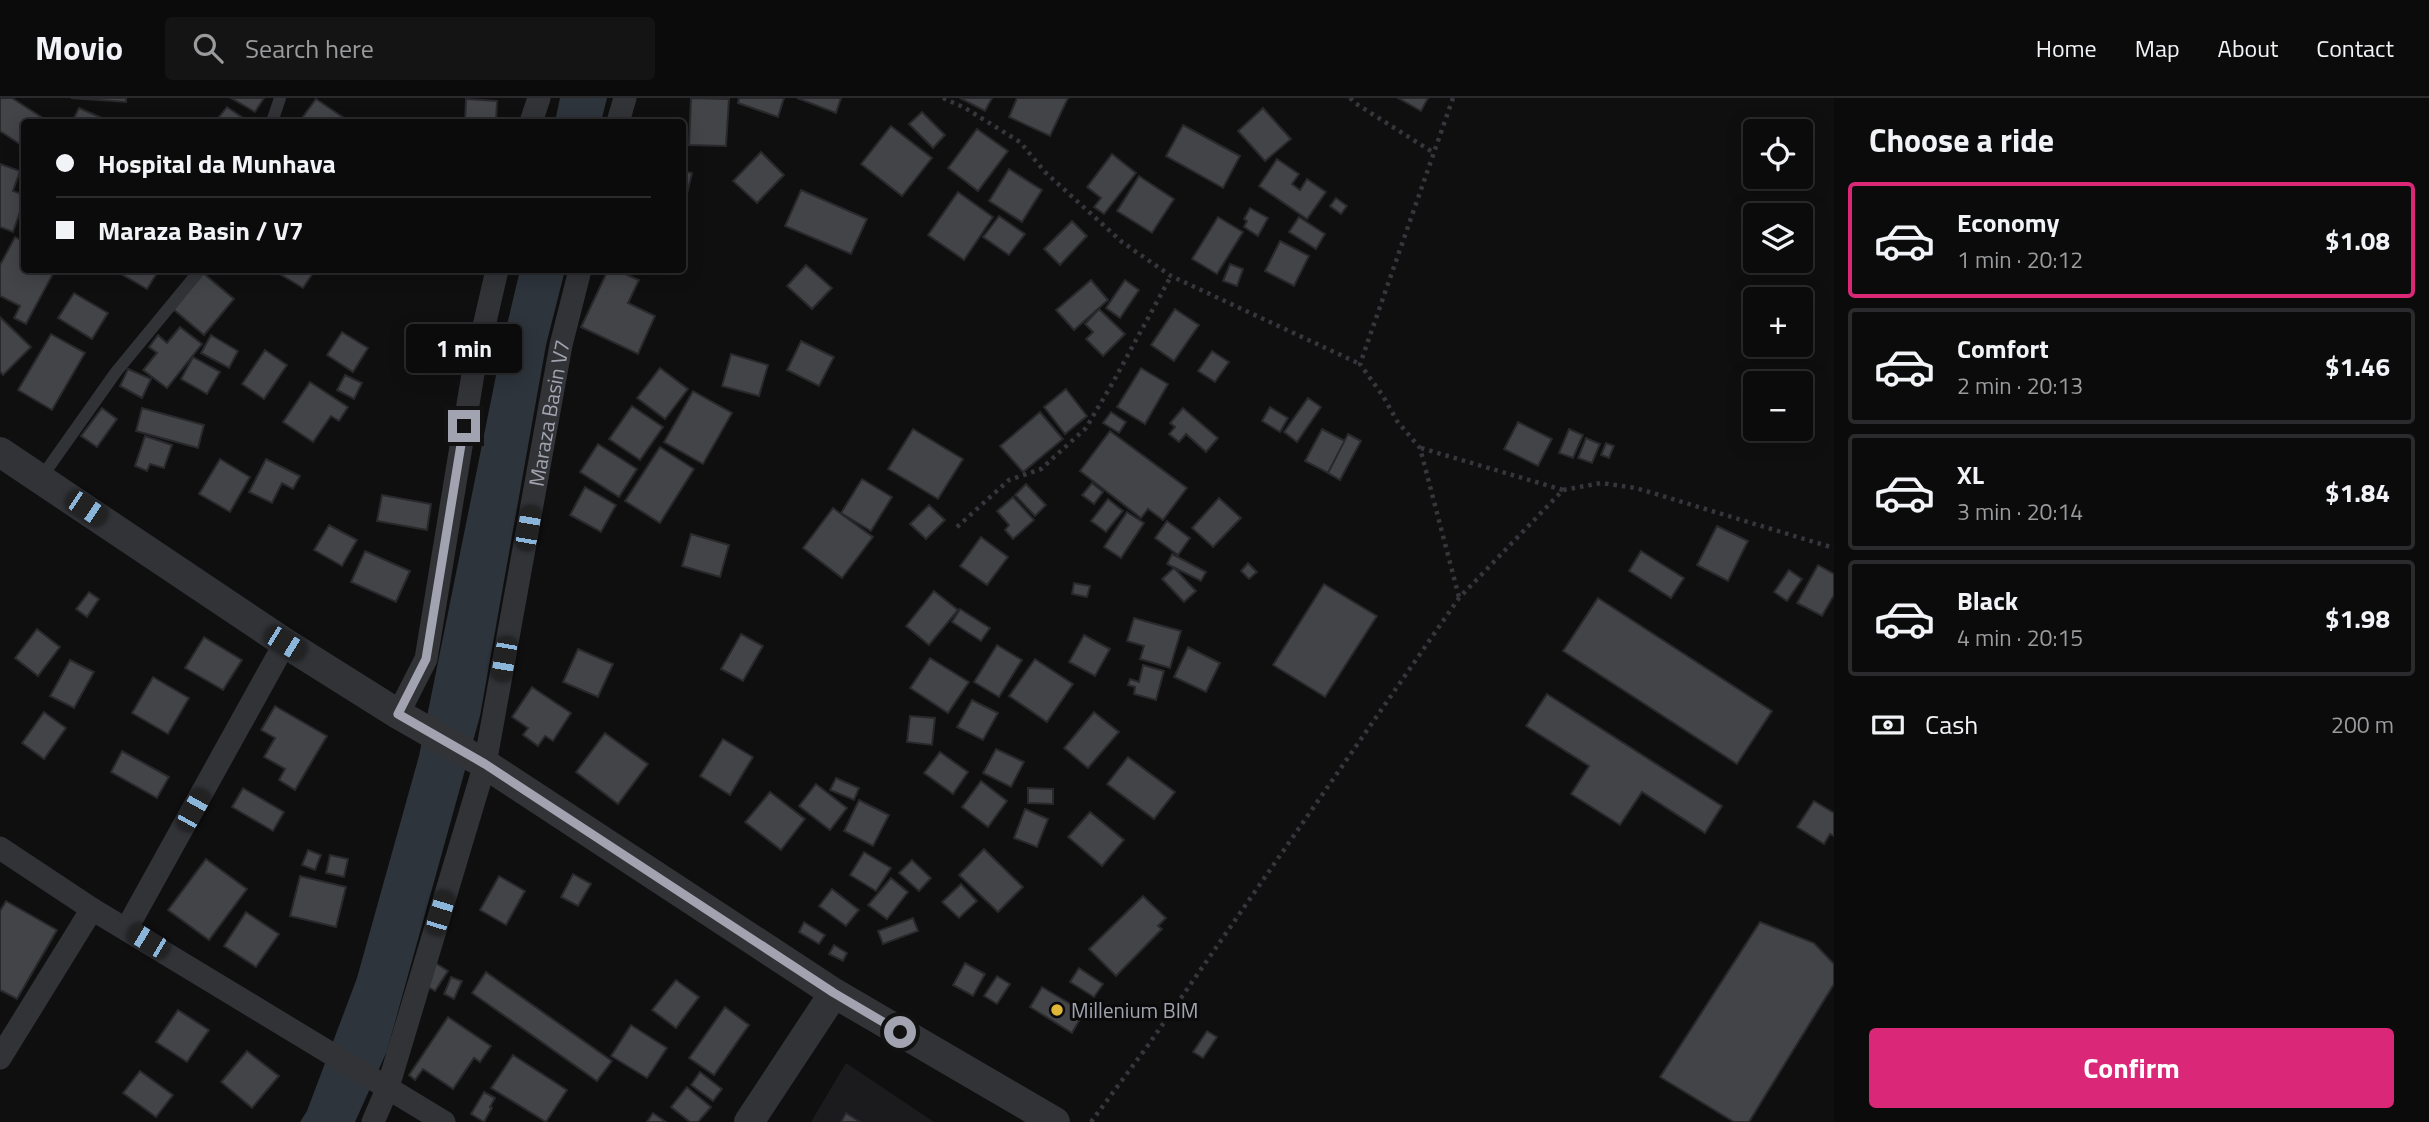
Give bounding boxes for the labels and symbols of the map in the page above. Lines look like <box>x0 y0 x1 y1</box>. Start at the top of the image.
callout: 1 min <box>406 324 522 374</box>
street label: Maraza Basin V7 <box>520 337 578 489</box>
route end <box>448 410 480 442</box>
car <box>63 488 110 528</box>
car <box>515 505 542 551</box>
car <box>262 623 309 663</box>
car <box>491 636 518 682</box>
car <box>174 787 213 833</box>
car <box>424 890 457 936</box>
car <box>125 921 172 961</box>
place label: Millenium BIM <box>1071 994 1199 1026</box>
marker: Millenium BIM <box>1049 1002 1065 1018</box>
route start <box>884 1016 916 1048</box>

